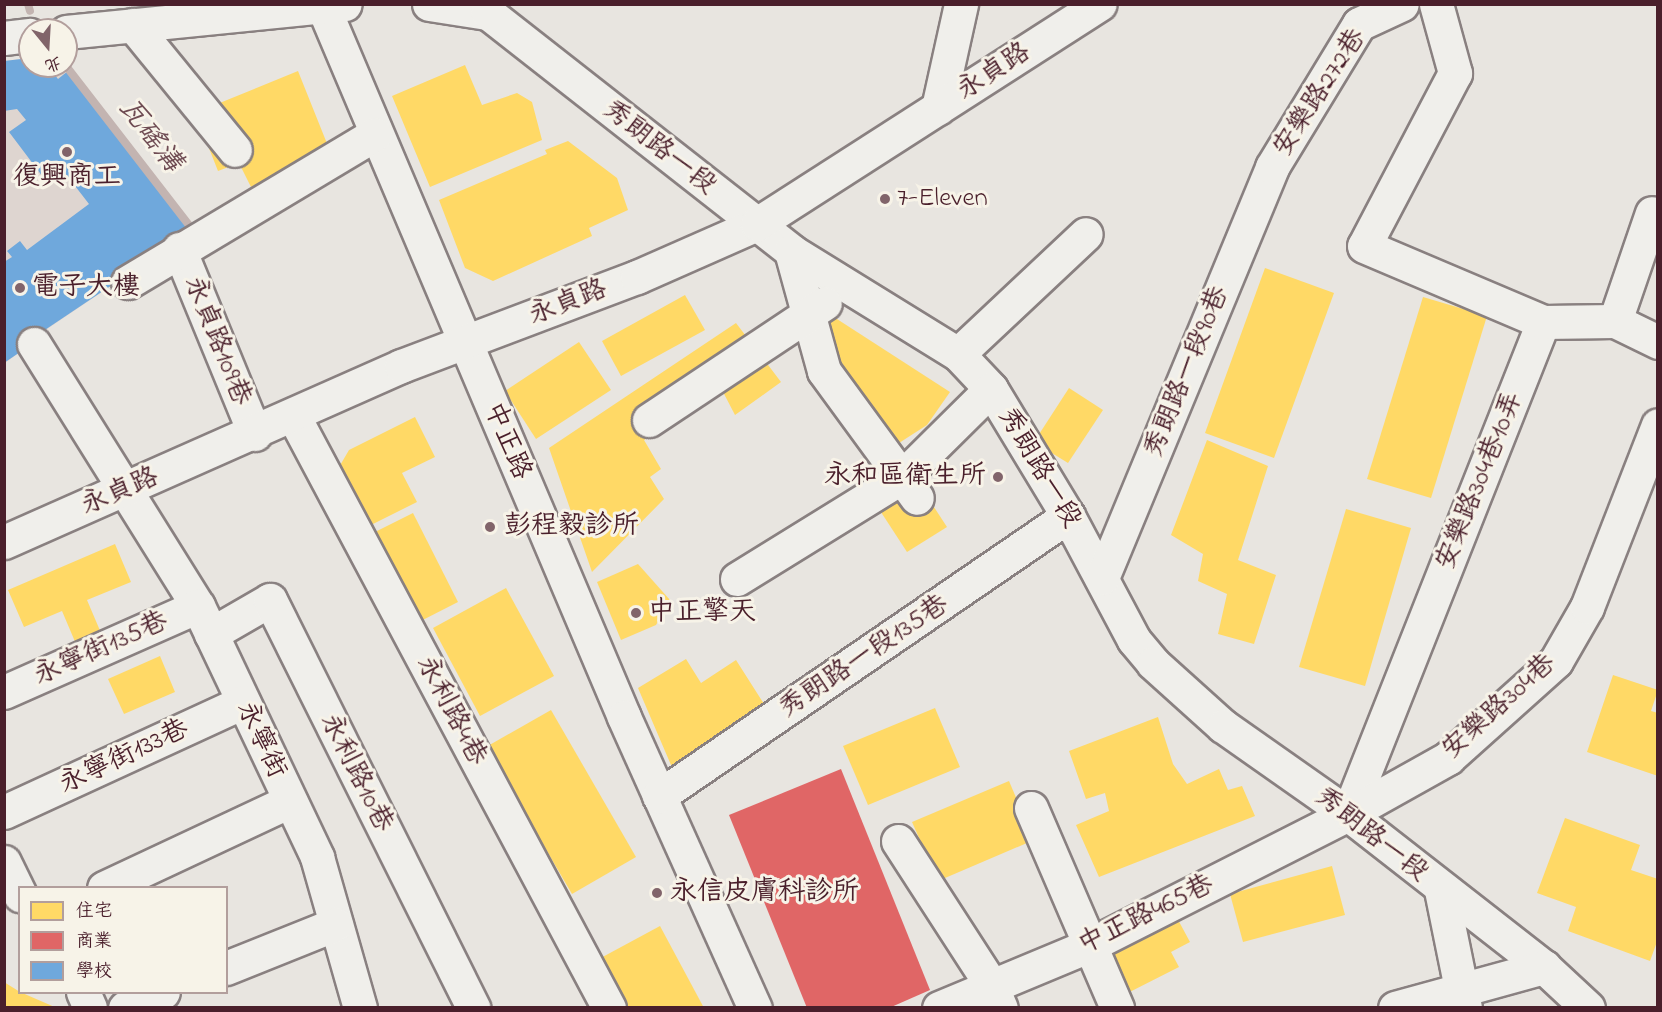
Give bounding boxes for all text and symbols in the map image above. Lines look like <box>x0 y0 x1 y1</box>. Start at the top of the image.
north arrow <box>18 18 78 78</box>
street label: 安樂路272巷 <box>1267 23 1373 163</box>
street label: 永貞路 <box>951 36 1037 108</box>
text: 北 <box>42 49 64 77</box>
water label: 瓦磘溝 <box>110 93 188 179</box>
street label: 秀朗路一段 <box>596 94 722 202</box>
marker: 復興商工 <box>60 145 74 159</box>
place label: 復興商工 <box>13 162 121 194</box>
place label: 7-Eleven <box>897 183 988 215</box>
marker: 7-Eleven <box>878 192 892 206</box>
place label: 電子大樓 <box>32 272 140 304</box>
street label: 永貞路109巷 <box>176 272 258 410</box>
street label: 永貞路 <box>524 273 612 333</box>
marker: 電子大樓 <box>13 281 27 295</box>
street label: 秀朗路一段90巷 <box>1138 282 1236 462</box>
street label: 安樂路304巷10弄 <box>1430 387 1530 575</box>
street label: 中正路 <box>476 397 538 485</box>
street label: 秀朗路一段 <box>990 402 1088 534</box>
street label: 永貞路 <box>76 461 164 523</box>
place label: 永和區衛生所 <box>824 461 986 493</box>
marker: 永和區衛生所 <box>991 470 1005 484</box>
place label: 彭程毅診所 <box>504 511 639 543</box>
marker: 彭程毅診所 <box>481 518 499 536</box>
street label: 秀朗路一段135巷 <box>773 588 955 726</box>
place label: 中正擎天 <box>648 597 756 629</box>
street label: 永寧街135巷 <box>29 605 173 693</box>
marker: 中正擎天 <box>629 606 643 620</box>
street label: 安樂路304巷 <box>1435 647 1563 767</box>
street label: 永利路4巷 <box>409 651 493 771</box>
street label: 永寧街 <box>229 696 293 784</box>
street label: 永利路10巷 <box>312 709 400 837</box>
street label: 永寧街133巷 <box>54 713 194 801</box>
street label: 秀朗路一段 <box>1308 781 1434 889</box>
street label: 中正路465巷 <box>1073 868 1219 962</box>
place label: 永信皮膚科診所 <box>670 877 859 909</box>
marker: 永信皮膚科診所 <box>648 884 666 902</box>
legend <box>18 886 228 994</box>
text: 住宅 <box>76 899 112 925</box>
text: 商業 <box>76 929 112 955</box>
text: 學校 <box>76 959 112 985</box>

